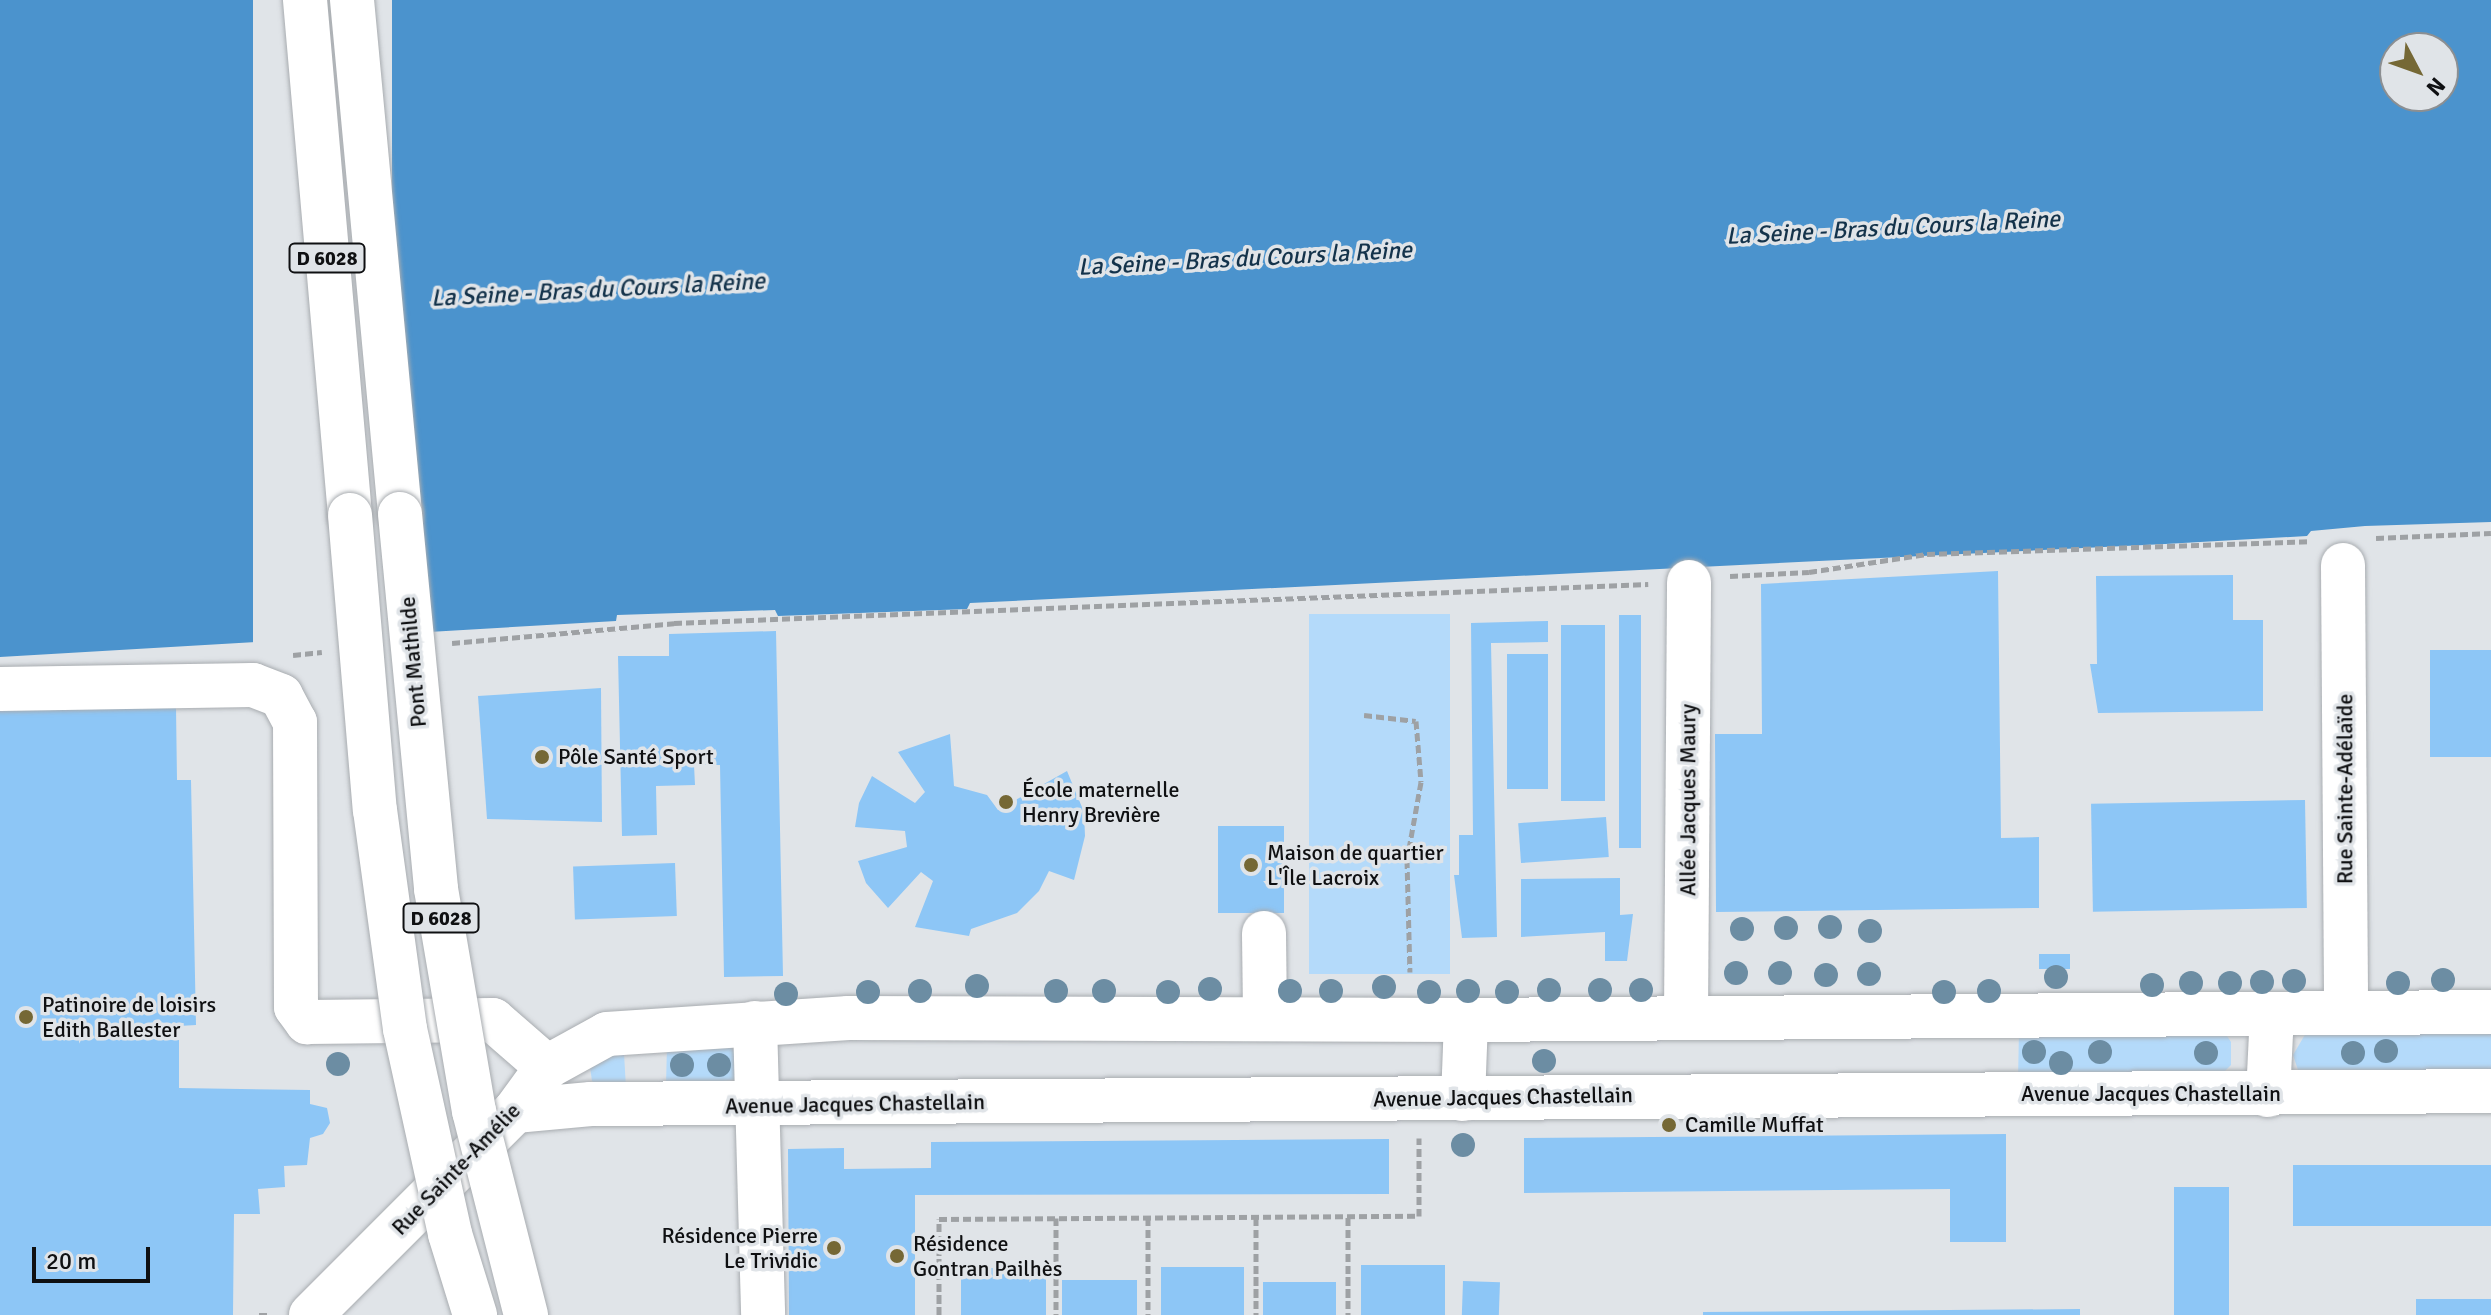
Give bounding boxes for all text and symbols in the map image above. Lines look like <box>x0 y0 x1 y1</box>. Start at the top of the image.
north arrow <box>2379 32 2459 112</box>
text: N <box>2421 72 2451 101</box>
water label: La Seine - Bras du Cours la Reine <box>1725 205 2061 251</box>
water label: La Seine - Bras du Cours la Reine <box>1077 236 1413 282</box>
road number: D 6028 <box>287 242 367 274</box>
water label: La Seine - Bras du Cours la Reine <box>430 267 766 313</box>
street label: Pont Mathilde <box>394 596 432 728</box>
street label: Rue Sainte-Adélaïde <box>2332 694 2358 884</box>
street label: Allée Jacques Maury <box>1675 704 1701 896</box>
place label: Pôle Santé Sport <box>558 744 714 770</box>
marker: Pôle Santé Sport <box>533 748 551 766</box>
place label: École maternelle Henry Brevière <box>1022 776 1180 828</box>
marker: École maternelle Henry Brevière <box>997 793 1015 811</box>
place label: Maison de quartier L'Île Lacroix <box>1267 839 1444 890</box>
marker: Maison de quartier L'Île Lacroix <box>1242 856 1260 874</box>
road number: D 6028 <box>401 902 481 934</box>
place label: Patinoire de loisirs Edith Ballester <box>42 991 216 1042</box>
marker: Patinoire de loisirs Edith Ballester <box>17 1008 35 1026</box>
street label: Avenue Jacques Chastellain <box>2021 1081 2281 1107</box>
street label: Avenue Jacques Chastellain <box>1373 1082 1633 1112</box>
street label: Avenue Jacques Chastellain <box>725 1089 985 1119</box>
street label: Rue Sainte-Amélie <box>386 1097 526 1241</box>
place label: Camille Muffat <box>1685 1112 1824 1138</box>
marker: Camille Muffat <box>1660 1116 1678 1134</box>
place label: Résidence Pierre Le Trividic <box>661 1222 818 1274</box>
place label: Résidence Gontran Pailhès <box>913 1230 1062 1282</box>
scale bar <box>36 1231 154 1281</box>
marker: Résidence Pierre Le Trividic <box>825 1239 843 1257</box>
text: 20 m <box>46 1246 96 1276</box>
marker: Résidence Gontran Pailhès <box>888 1247 906 1265</box>

